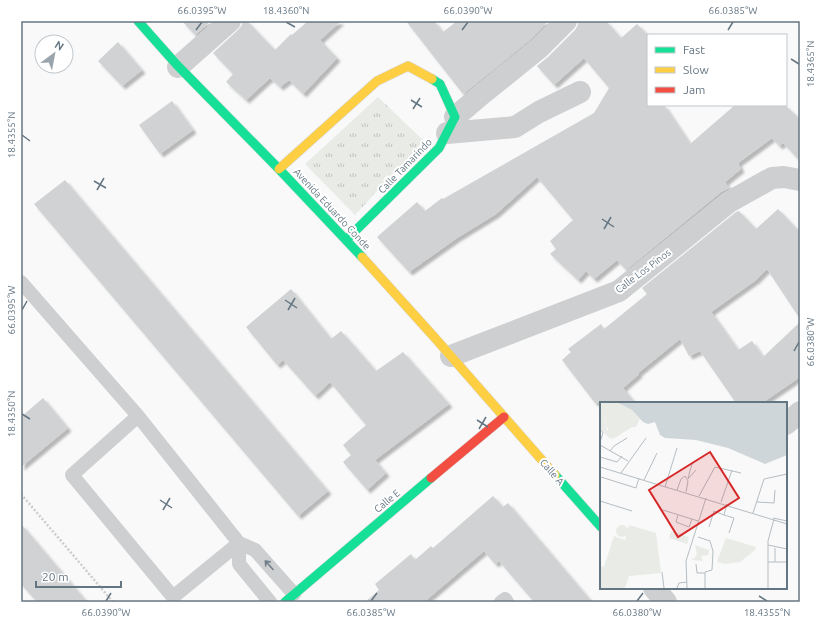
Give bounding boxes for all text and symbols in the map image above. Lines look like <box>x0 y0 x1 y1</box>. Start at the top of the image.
text: 66.0395°W <box>178 5 226 16</box>
text: 18.4360°N <box>263 5 309 16</box>
text: 66.0390°W <box>444 5 492 16</box>
text: 66.0385°W <box>709 5 757 16</box>
north arrow <box>34 34 74 74</box>
legend <box>647 34 787 106</box>
text: N <box>53 38 66 53</box>
text: 18.4365°N <box>805 41 816 87</box>
text: Fast <box>683 43 705 56</box>
text: Slow <box>683 63 709 76</box>
text: Jam <box>683 83 705 96</box>
text: 18.4355°N <box>6 112 17 158</box>
street label: Calle Tamarindo <box>376 136 434 196</box>
street label: Avenida Eduardo Conde <box>291 166 373 252</box>
street label: Calle Los Pinos <box>613 247 673 295</box>
text: 66.0395°W <box>6 286 17 334</box>
text: 66.0380°W <box>805 318 816 366</box>
text: 18.4350°N <box>6 391 17 437</box>
inset map <box>600 402 787 589</box>
street label: Calle A <box>538 457 567 488</box>
street label: Calle E <box>372 487 402 515</box>
one-way arrow <box>264 560 273 571</box>
scale bar <box>36 563 121 589</box>
text: 20 m <box>42 570 69 583</box>
text: 66.0390°W <box>82 607 130 618</box>
text: 66.0385°W <box>347 607 395 618</box>
text: 66.0380°W <box>613 607 661 618</box>
text: 18.4355°N <box>744 607 790 618</box>

